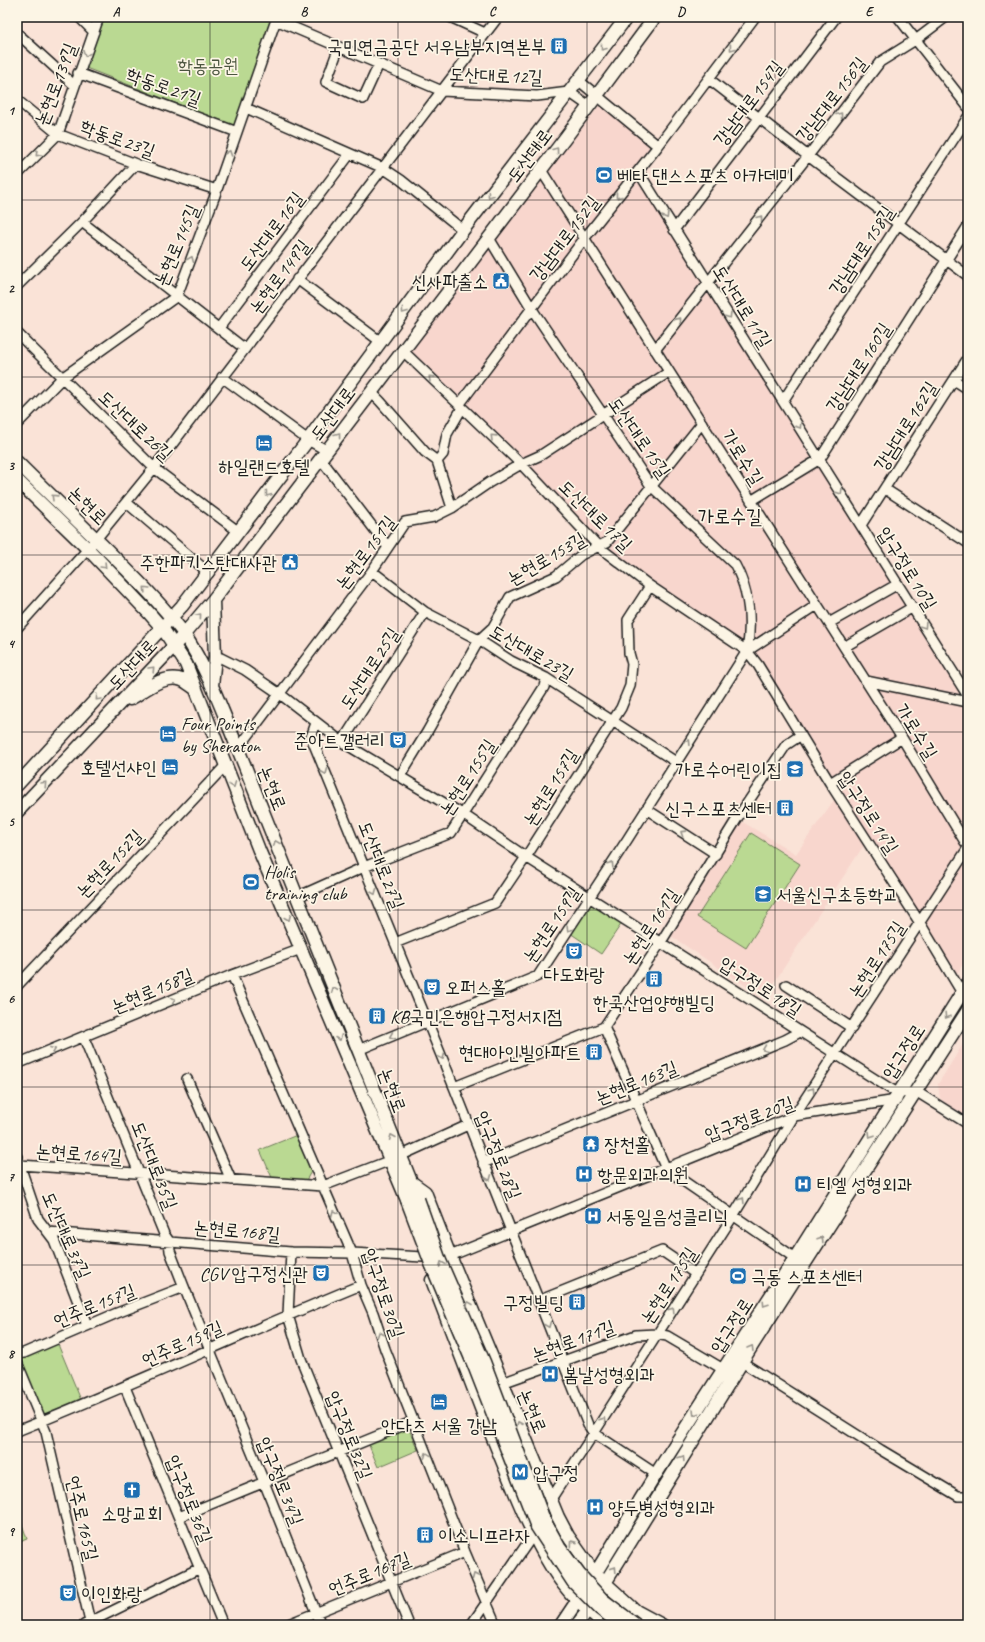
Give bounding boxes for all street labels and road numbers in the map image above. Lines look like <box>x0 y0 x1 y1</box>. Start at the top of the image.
street label: 논현로139길 <box>29 40 83 129</box>
street label: 강남대로156길 <box>791 52 873 147</box>
street label: 강남대로154길 <box>708 56 789 152</box>
street label: 학동로21길 <box>123 62 205 112</box>
street label: 도산대로12길 <box>449 62 543 90</box>
street label: 학동로23길 <box>77 114 159 164</box>
street label: 도산대로 <box>502 124 558 187</box>
street label: 도산대로16길 <box>234 187 310 276</box>
street label: 강남대로152길 <box>524 191 605 287</box>
street label: 논현로145길 <box>149 201 205 290</box>
street label: 강남대로158길 <box>824 201 900 300</box>
street label: 논현로149길 <box>244 235 316 318</box>
street label: 도산대로11길 <box>707 261 777 353</box>
street label: 강남대로160길 <box>821 318 897 417</box>
street label: 강남대로162길 <box>869 377 943 476</box>
street label: 도산대로 <box>305 382 361 445</box>
street label: 도산대로26길 <box>93 385 178 466</box>
street label: 도산대로15길 <box>603 392 676 483</box>
street label: 가로수길 <box>716 425 769 490</box>
street label: 도산대로17길 <box>553 475 637 557</box>
street label: 논현로 <box>62 481 112 530</box>
street label: 논현로151길 <box>330 511 402 594</box>
street label: 압구정로10길 <box>872 523 942 615</box>
street label: 논현로153길 <box>503 527 590 591</box>
street label: 도산대로23길 <box>485 619 578 687</box>
street label: 도산대로25길 <box>334 623 405 714</box>
street label: 도산대로 <box>103 634 162 695</box>
street label: 가로수길 <box>890 699 943 764</box>
street label: 논현로155길 <box>434 735 502 820</box>
street label: 논현로157길 <box>518 744 584 831</box>
street label: 논현로 <box>252 763 292 814</box>
street label: 압구정로14길 <box>833 767 904 858</box>
street label: 도산대로27길 <box>352 818 410 913</box>
street label: 논현로152길 <box>71 824 149 903</box>
street label: 논현로159길 <box>518 882 586 967</box>
street label: 논현로161길 <box>617 884 685 969</box>
street label: 논현로175길 <box>843 917 911 1002</box>
street label: 압구정로18길 <box>715 951 806 1022</box>
street label: 논현로158길 <box>108 963 197 1019</box>
street label: 압구정로 <box>877 1019 931 1084</box>
street label: 논현로163길 <box>592 1056 681 1110</box>
street label: 논현로 <box>373 1065 411 1116</box>
street label: 압구정로20길 <box>701 1091 797 1147</box>
street label: 압구정로28길 <box>469 1108 527 1203</box>
street label: 도산대로35길 <box>125 1118 183 1213</box>
street label: 논현로164길 <box>35 1139 123 1169</box>
street label: 도산대로37길 <box>36 1188 96 1283</box>
street label: 논현로168길 <box>193 1215 281 1247</box>
street label: 논현로175길 <box>635 1243 703 1328</box>
street label: 압구정로30길 <box>356 1245 410 1341</box>
street label: 언주로157길 <box>50 1279 139 1333</box>
street label: 압구정로 <box>705 1293 759 1358</box>
street label: 언주로159길 <box>138 1315 227 1373</box>
street label: 논현로171길 <box>528 1315 618 1367</box>
street label: 논현로 <box>512 1386 552 1437</box>
street label: 압구정로32길 <box>320 1388 378 1483</box>
street label: 압구정로34길 <box>251 1434 309 1529</box>
street label: 압구정로36길 <box>160 1452 218 1547</box>
street label: 언주로165길 <box>61 1473 103 1563</box>
street label: 언주로167길 <box>325 1547 414 1601</box>

